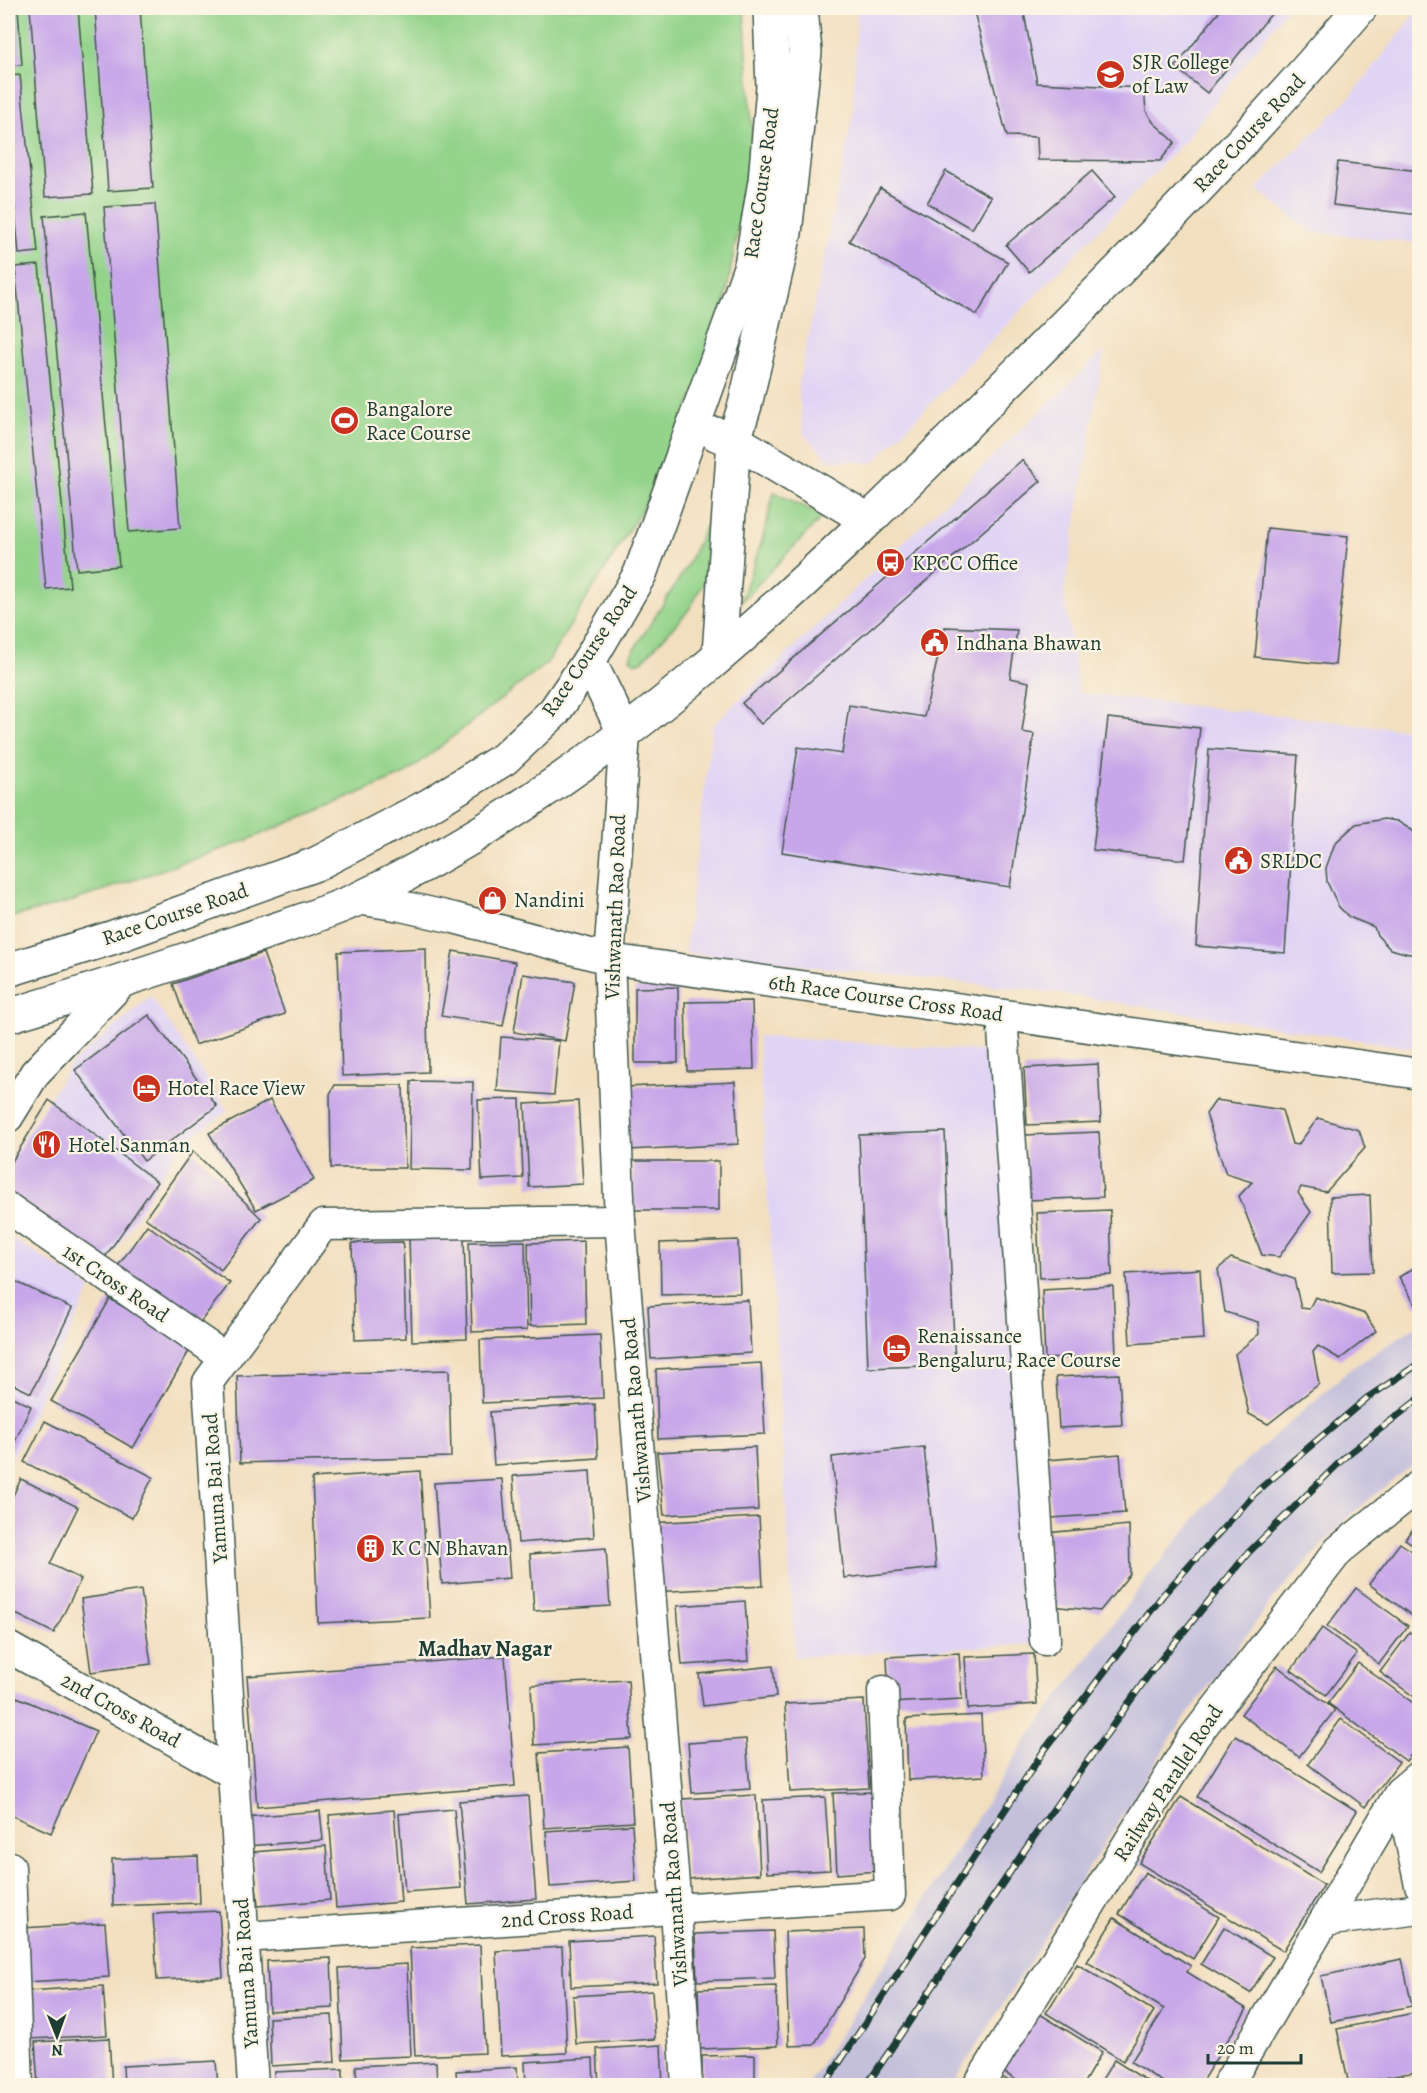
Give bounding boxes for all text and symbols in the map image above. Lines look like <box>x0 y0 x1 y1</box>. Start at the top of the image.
place label: SJR College of Law <box>1132 48 1229 100</box>
school or university icon: SJR College of Law <box>1095 58 1127 90</box>
street label: Race Course Road <box>1187 67 1312 198</box>
street label: Race Course Road <box>737 105 786 261</box>
place label: Bangalore Race Course <box>366 395 471 447</box>
sports icon: Bangalore Race Course <box>329 405 361 437</box>
bus stop icon: KPCC Office <box>875 547 907 579</box>
place label: KPCC Office <box>912 549 1018 577</box>
street label: Race Course Road <box>535 579 644 722</box>
public building icon: Indhana Bhawan <box>919 627 951 659</box>
place label: Indhana Bhawan <box>956 629 1102 657</box>
street label: Vishwanath Rao Road <box>598 813 632 1001</box>
public building icon: SRLDC <box>1223 845 1255 877</box>
place label: SRLDC <box>1260 847 1322 875</box>
street label: Race Course Road <box>98 876 252 952</box>
shop icon: Nandini <box>477 884 509 916</box>
place label: Nandini <box>514 886 585 914</box>
street label: 6th Race Course Cross Road <box>767 968 1006 1028</box>
hotel icon: Hotel Race View <box>130 1072 162 1104</box>
place label: Hotel Race View <box>167 1074 305 1102</box>
restaurant icon: Hotel Sanman <box>31 1129 63 1161</box>
place label: Hotel Sanman <box>68 1131 190 1159</box>
street label: 1st Cross Road <box>57 1237 175 1329</box>
street label: Vishwanath Rao Road <box>614 1316 658 1505</box>
place label: Renaissance Bengaluru, Race Course <box>917 1322 1121 1374</box>
hotel icon: Renaissance Bengaluru, Race Course <box>880 1332 912 1364</box>
street label: Yamuna Bai Road <box>196 1411 234 1565</box>
building icon: K C N Bhavan <box>354 1532 386 1564</box>
place label: K C N Bhavan <box>391 1534 508 1562</box>
district label: Madhav Nagar <box>418 1634 552 1664</box>
street label: 2nd Cross Road <box>56 1666 186 1755</box>
street label: Railway Parallel Road <box>1107 1699 1230 1867</box>
street label: Vishwanath Rao Road <box>654 1800 695 1989</box>
street label: Yamuna Bai Road <box>227 1896 265 2050</box>
street label: 2nd Cross Road <box>500 1897 635 1935</box>
north arrow <box>27 2006 87 2066</box>
scale bar <box>1208 2027 1301 2065</box>
text: 20 m <box>1217 2036 1254 2060</box>
text: N <box>51 2039 63 2061</box>

